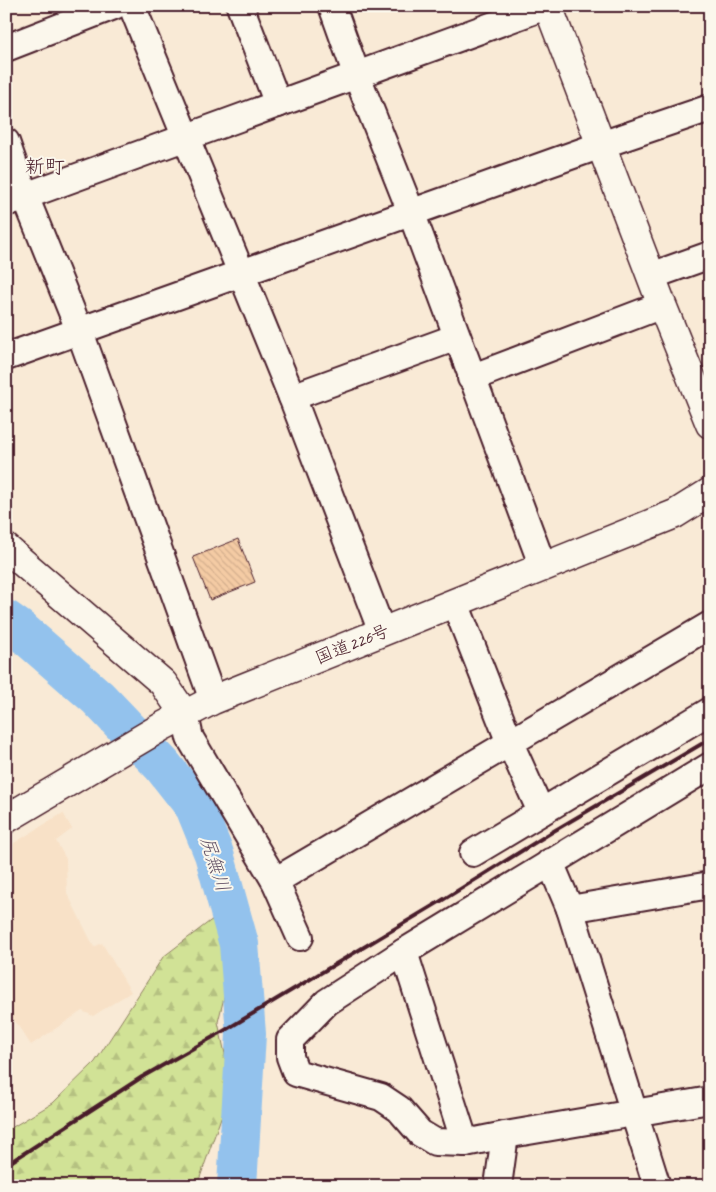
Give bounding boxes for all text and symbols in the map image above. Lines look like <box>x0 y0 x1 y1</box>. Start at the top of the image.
district label: 新町 <box>25 154 65 179</box>
street label: 国道226号 <box>312 619 392 669</box>
water label: 尻無川 <box>195 833 235 895</box>

